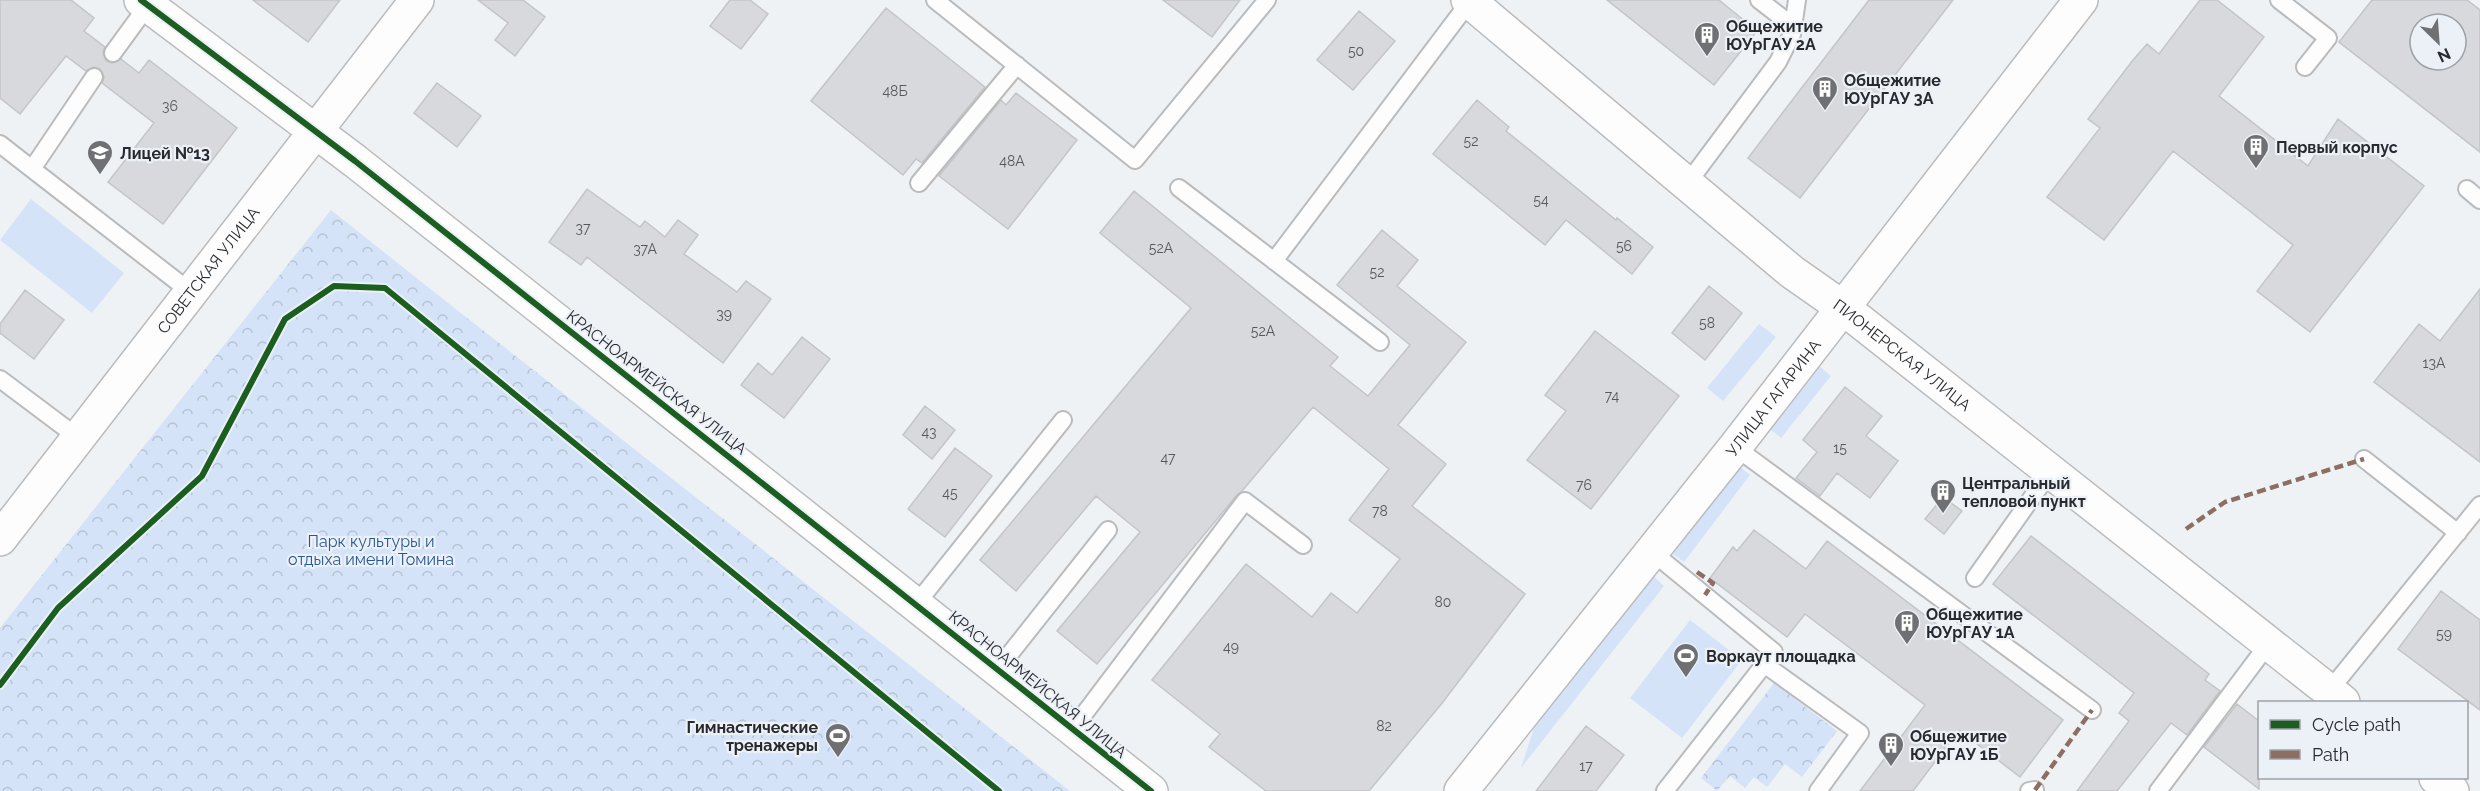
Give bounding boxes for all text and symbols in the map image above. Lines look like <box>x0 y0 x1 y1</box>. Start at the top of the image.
north arrow <box>2408 12 2468 72</box>
place label: Общежитие ЮУрГАУ 2А <box>1726 17 1823 54</box>
building icon: Общежитие ЮУрГАУ 2А <box>1692 20 1722 58</box>
house number: 50 <box>1348 43 1364 59</box>
text: N <box>2435 44 2454 66</box>
place label: Общежитие ЮУрГАУ 3А <box>1844 71 1941 108</box>
building icon: Общежитие ЮУрГАУ 3А <box>1810 74 1840 112</box>
house number: 48Б <box>882 83 908 99</box>
house number: 36 <box>162 98 178 114</box>
building icon: Первый корпус <box>2241 132 2271 170</box>
house number: 52 <box>1464 133 1478 149</box>
school or university icon: Лицей №13 <box>85 138 115 176</box>
place label: Первый корпус <box>2276 138 2398 157</box>
place label: Лицей №13 <box>120 144 210 163</box>
house number: 48А <box>999 153 1025 169</box>
house number: 54 <box>1533 192 1549 208</box>
street label: СОВЕТСКАЯ УЛИЦА <box>153 203 264 338</box>
house number: 37 <box>576 220 591 236</box>
house number: 56 <box>1616 238 1632 254</box>
house number: 52А <box>1149 240 1174 256</box>
house number: 37А <box>633 241 657 257</box>
house number: 52 <box>1370 264 1384 280</box>
street label: ПИОНЕРСКАЯ УЛИЦА <box>1830 295 1975 415</box>
street label: КРАСНОАРМЕЙСКАЯ УЛИЦА <box>563 306 751 459</box>
house number: 39 <box>716 306 732 322</box>
house number: 58 <box>1699 315 1715 331</box>
house number: 52А <box>1251 323 1276 339</box>
street label: УЛИЦА ГАГАРИНА <box>1722 336 1825 460</box>
house number: 13А <box>2423 355 2446 371</box>
house number: 74 <box>1605 388 1620 404</box>
house number: 43 <box>921 424 937 440</box>
house number: 15 <box>1833 440 1847 456</box>
house number: 47 <box>1160 450 1176 466</box>
place label: Центральный тепловой пункт <box>1962 474 2086 511</box>
house number: 76 <box>1576 477 1592 493</box>
building icon: Центральный тепловой пункт <box>1928 477 1958 515</box>
house number: 45 <box>942 485 958 501</box>
house number: 78 <box>1372 503 1388 519</box>
park label: Парк культуры и отдыха имени Томина <box>288 532 454 569</box>
house number: 80 <box>1435 594 1451 610</box>
place label: Общежитие ЮУрГАУ 1А <box>1926 605 2023 642</box>
street label: КРАСНОАРМЕЙСКАЯ УЛИЦА <box>945 607 1131 762</box>
building icon: Общежитие ЮУрГАУ 1А <box>1892 608 1922 646</box>
house number: 59 <box>2436 626 2452 642</box>
house number: 49 <box>1223 639 1239 655</box>
sports icon: Воркаут площадка <box>1671 641 1701 679</box>
place label: Воркаут площадка <box>1706 647 1856 666</box>
legend <box>2258 701 2468 779</box>
text: Cycle path <box>2312 714 2401 735</box>
place label: Гимнастические тренажеры <box>686 718 818 755</box>
house number: 82 <box>1376 718 1392 734</box>
sports icon: Гимнастические тренажеры <box>823 721 853 759</box>
place label: Общежитие ЮУрГАУ 1Б <box>1910 727 2007 764</box>
building icon: Общежитие ЮУрГАУ 1Б <box>1876 730 1906 768</box>
text: Path <box>2312 744 2349 765</box>
house number: 17 <box>1579 758 1593 774</box>

